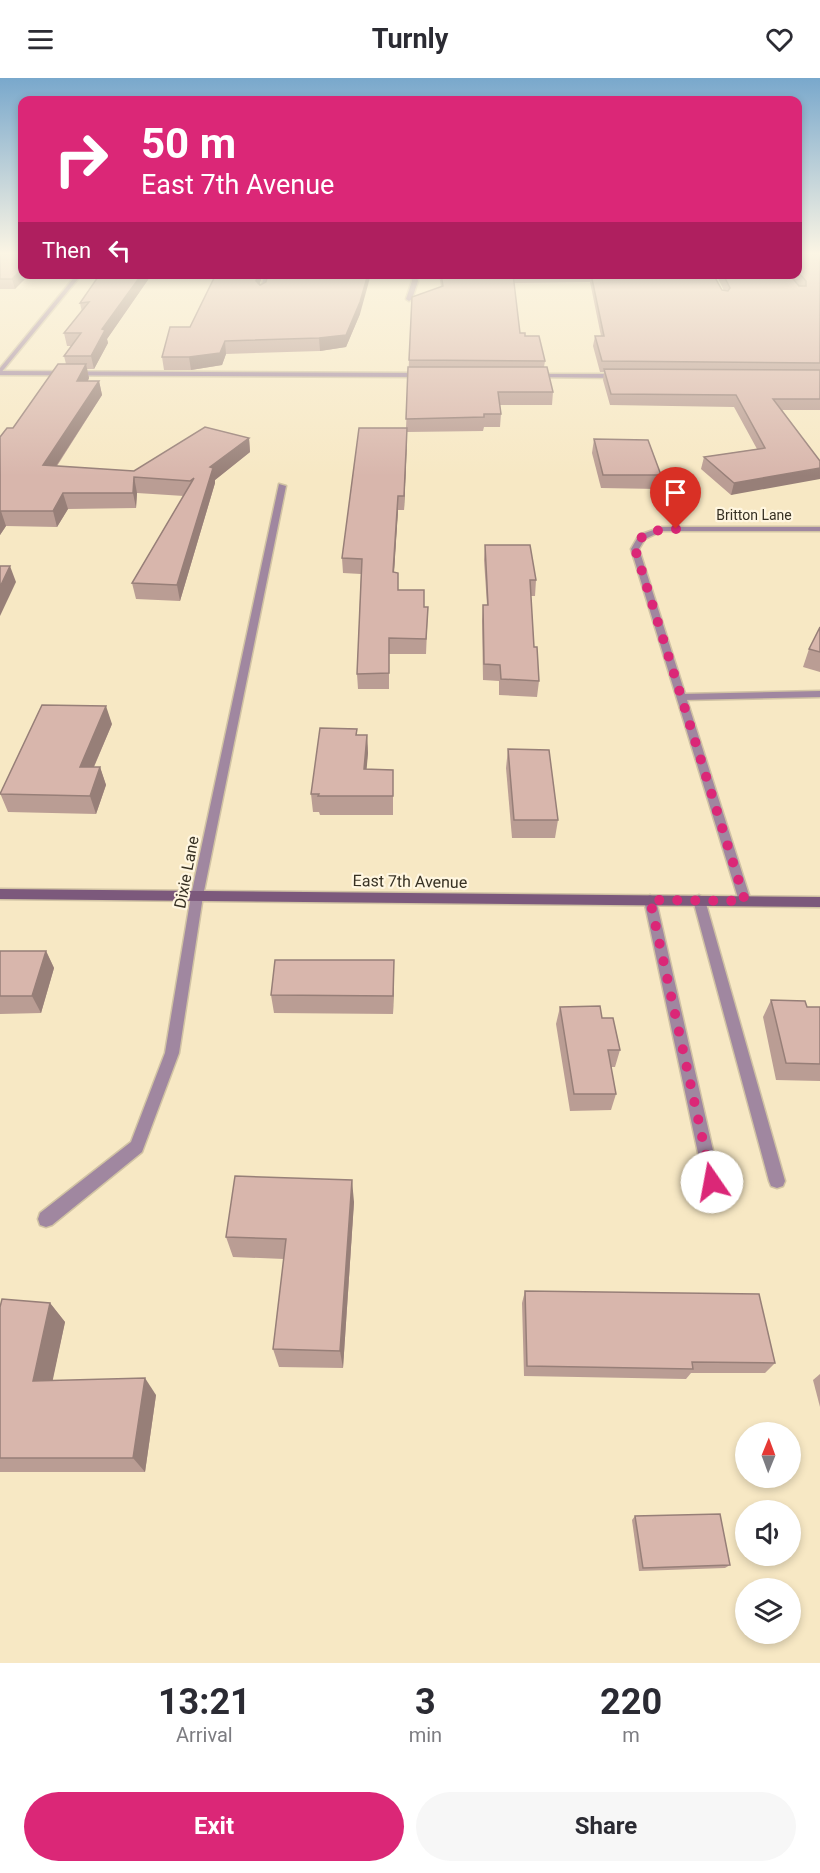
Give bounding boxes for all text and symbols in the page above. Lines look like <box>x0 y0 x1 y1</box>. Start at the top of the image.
icon: menu <box>24 23 57 56</box>
text: Turnly <box>372 23 448 55</box>
icon: heart <box>763 23 796 56</box>
text: 50 m <box>141 119 236 168</box>
icon: right <box>42 120 120 198</box>
text: East 7th Avenue <box>141 169 334 201</box>
icon: left <box>103 234 136 267</box>
text: Then <box>42 238 91 263</box>
pin <box>650 467 701 529</box>
icon: arrive <box>659 476 692 509</box>
street label: Britton Lane <box>716 507 792 523</box>
street label: Dixie Lane <box>170 834 203 910</box>
street label: East 7th Avenue <box>353 871 467 892</box>
position arrow <box>680 1150 744 1214</box>
north arrow <box>735 1422 801 1488</box>
map controls <box>735 1422 801 1644</box>
button: sound <box>735 1500 801 1566</box>
button: layers <box>735 1578 801 1644</box>
text: 13:21 <box>158 1681 251 1723</box>
text: 3 <box>415 1681 436 1723</box>
text: 220 <box>600 1681 662 1723</box>
text: Arrival <box>176 1723 233 1747</box>
text: min <box>409 1723 442 1747</box>
text: m <box>622 1723 640 1747</box>
button: Exit <box>24 1792 404 1861</box>
button: Share <box>416 1792 796 1861</box>

